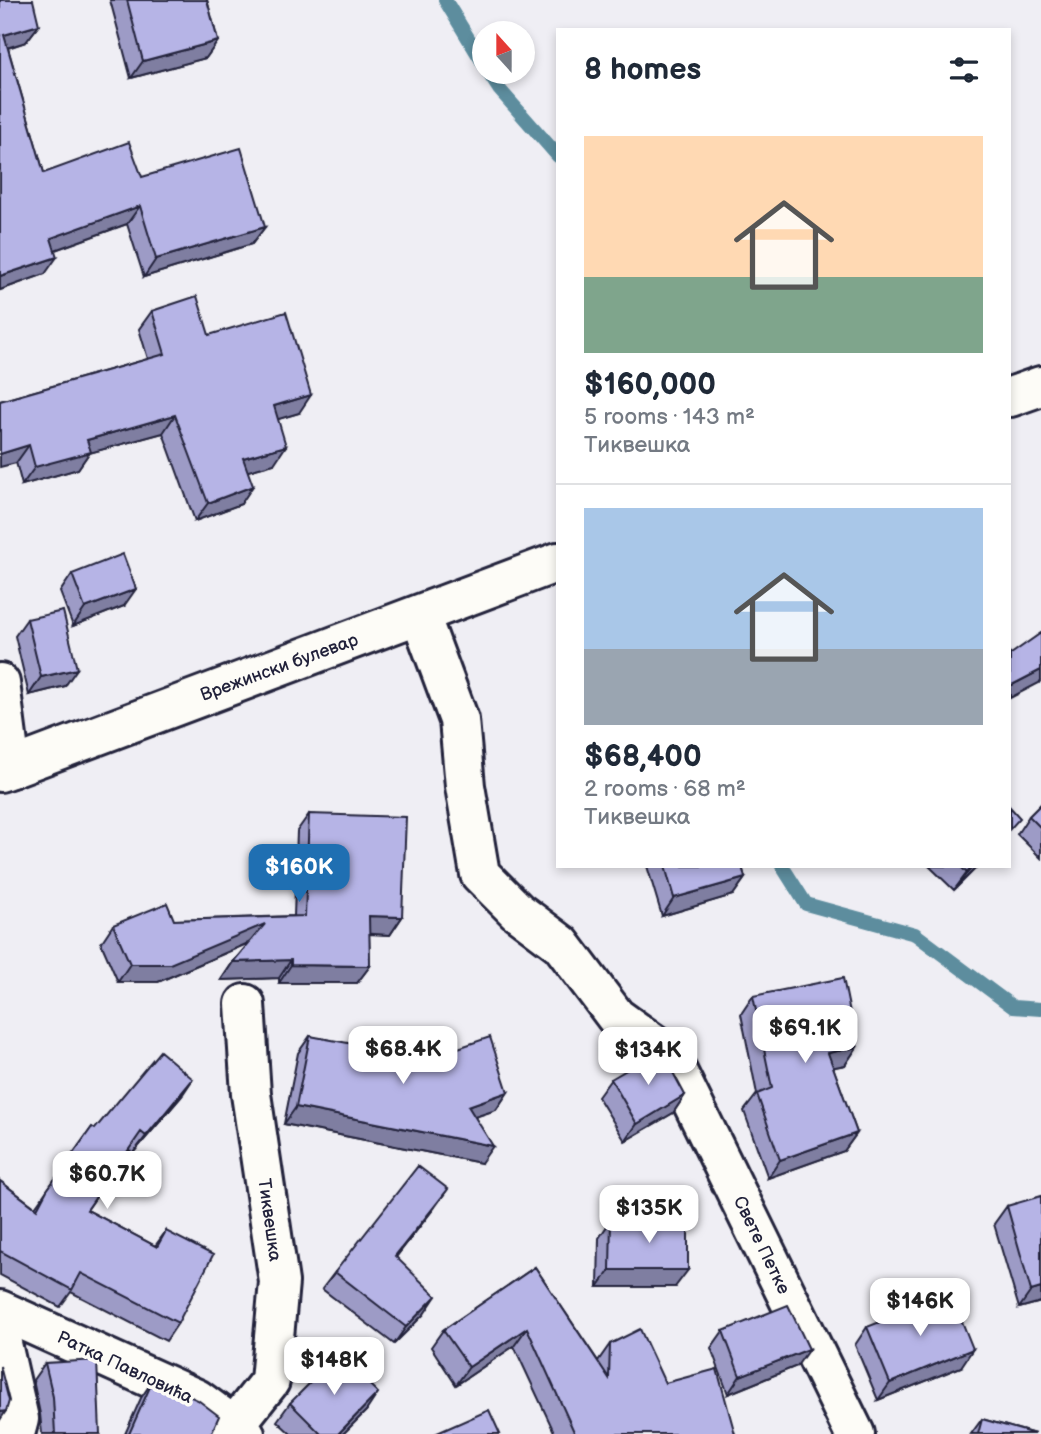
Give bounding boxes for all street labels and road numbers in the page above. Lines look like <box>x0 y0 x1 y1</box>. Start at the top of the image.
street label: Врежински булевар <box>197 629 361 706</box>
street label: Тиквешка <box>253 1177 286 1263</box>
street label: Свете Петке <box>729 1193 794 1298</box>
street label: Ратка Павловића <box>54 1327 196 1408</box>

